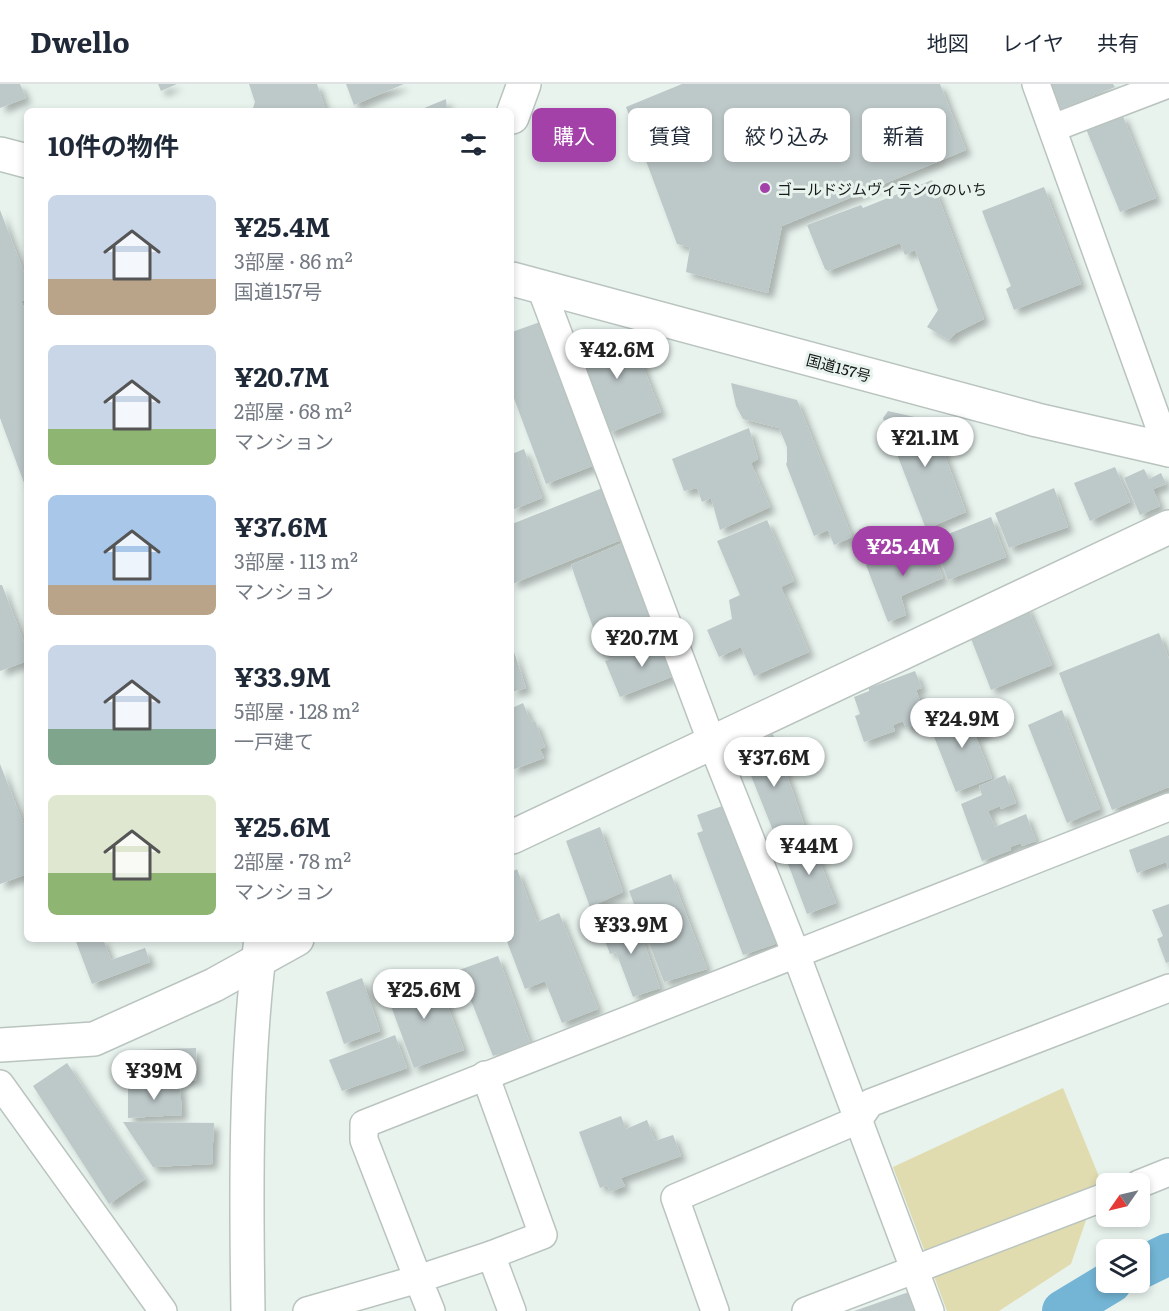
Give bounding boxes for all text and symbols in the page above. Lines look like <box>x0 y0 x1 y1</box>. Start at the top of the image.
text: Dwello <box>30 20 130 62</box>
text: 地図 <box>927 26 969 57</box>
text: レイヤ <box>1002 26 1064 57</box>
text: 共有 <box>1097 26 1139 57</box>
chip: 購入 <box>532 108 616 162</box>
chip: 賃貸 <box>628 108 712 162</box>
chip: 絞り込み <box>724 108 850 162</box>
chip: 新着 <box>862 108 946 162</box>
text: 10件の物件 <box>48 125 179 164</box>
icon: filters <box>457 128 490 161</box>
place label: ゴールドジムヴィテンののいち <box>777 177 987 200</box>
marker: ゴールドジムヴィテンののいち <box>758 181 772 195</box>
text: ¥25.4M <box>234 206 331 245</box>
icon: home <box>96 219 168 291</box>
text: 3部屋 · 86 m² <box>234 245 353 275</box>
text: 国道157号 <box>234 275 322 305</box>
pin: ¥42.6M <box>568 329 666 380</box>
text: ¥42.6M <box>579 333 655 363</box>
street label: 国道157号 <box>804 347 874 387</box>
text: ¥20.7M <box>234 356 330 395</box>
icon: home <box>96 369 168 441</box>
text: 2部屋 · 68 m² <box>234 395 352 425</box>
pin: ¥21.1M <box>876 417 974 468</box>
text: ¥21.1M <box>891 421 959 451</box>
text: マンション <box>234 425 334 455</box>
text: ¥37.6M <box>234 506 328 545</box>
icon: home <box>96 519 168 591</box>
pin: ¥25.4M <box>854 526 952 577</box>
text: ¥25.4M <box>866 530 940 560</box>
text: 3部屋 · 113 m² <box>234 545 358 575</box>
text: マンション <box>234 575 334 605</box>
pin: ¥20.7M <box>593 617 691 668</box>
text: ¥20.7M <box>605 621 679 651</box>
text: ¥33.9M <box>234 656 331 695</box>
icon: home <box>96 669 168 741</box>
text: 5部屋 · 128 m² <box>234 695 359 725</box>
pin: ¥24.9M <box>913 698 1011 749</box>
text: ¥24.9M <box>924 702 1000 732</box>
text: 一戸建て <box>234 725 314 755</box>
pin: ¥37.6M <box>725 737 823 788</box>
text: ¥37.6M <box>738 741 810 771</box>
text: ¥25.6M <box>234 806 331 845</box>
icon: home <box>96 819 168 891</box>
pin: ¥44M <box>773 825 845 876</box>
text: ¥44M <box>780 829 838 859</box>
text: 2部屋 · 78 m² <box>234 845 351 875</box>
text: マンション <box>234 875 334 905</box>
pin: ¥33.9M <box>582 904 680 955</box>
text: ¥33.9M <box>594 908 668 938</box>
pin: ¥25.6M <box>375 969 473 1020</box>
text: ¥25.6M <box>387 973 461 1003</box>
pin: ¥39M <box>118 1050 190 1101</box>
text: ¥39M <box>125 1054 183 1084</box>
north arrow <box>1096 1173 1150 1227</box>
map controls <box>1096 1173 1150 1293</box>
button: layers <box>1096 1239 1150 1293</box>

